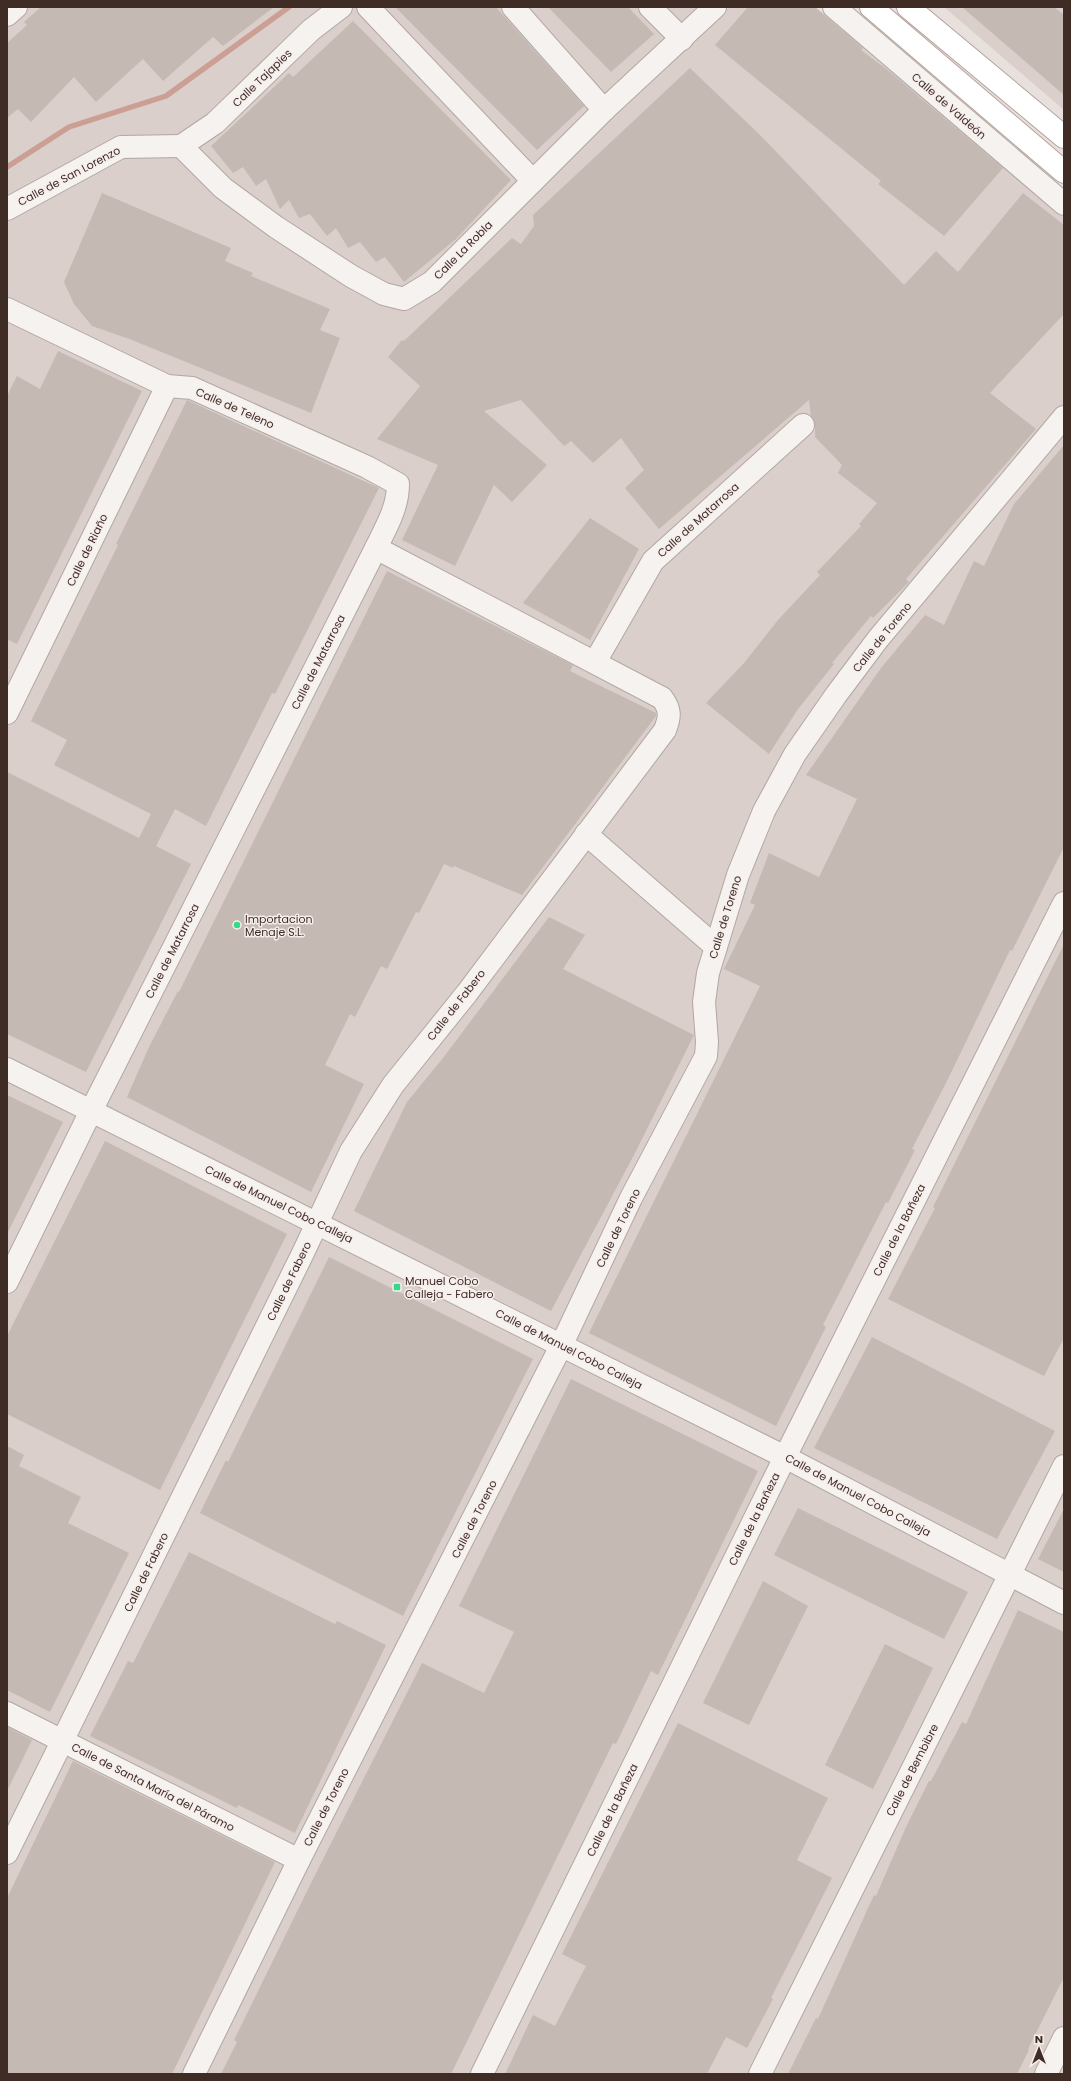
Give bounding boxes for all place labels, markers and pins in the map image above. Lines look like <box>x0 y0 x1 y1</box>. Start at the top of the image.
place label: Importacion Menaje S.L. <box>245 911 313 940</box>
marker: Importacion Menaje S.L. <box>232 920 242 930</box>
place label: Manuel Cobo Calleja - Fabero <box>405 1273 494 1302</box>
marker: Manuel Cobo Calleja - Fabero <box>392 1282 402 1292</box>

